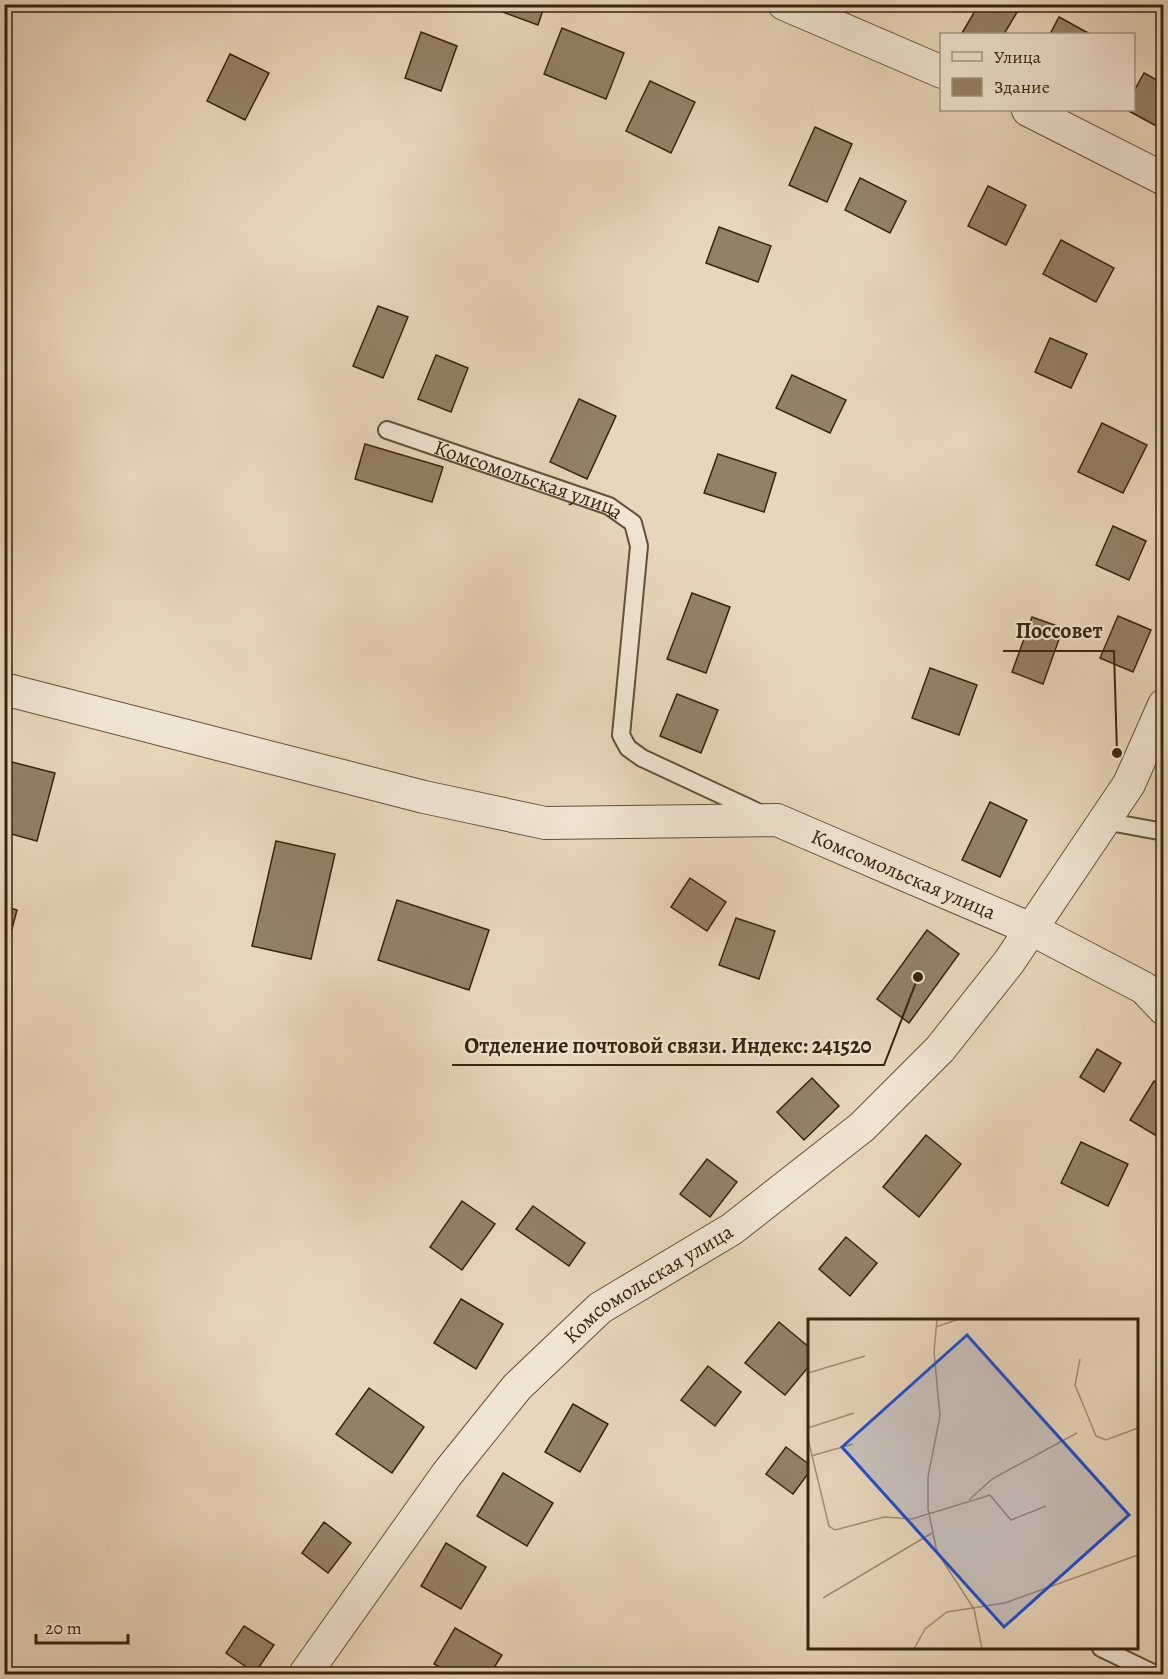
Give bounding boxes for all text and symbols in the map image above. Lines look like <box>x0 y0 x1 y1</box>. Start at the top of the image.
legend <box>940 33 1135 111</box>
text: Улица <box>994 45 1042 69</box>
text: Здание <box>994 75 1050 99</box>
street label: Комсомольская улица <box>430 433 629 526</box>
callout: Поссовет <box>1003 611 1114 651</box>
text: Поссовет <box>1015 616 1103 646</box>
street label: Комсомольская улица <box>807 822 1000 926</box>
callout: Отделение почтовой связи. Индекс: 241520 <box>452 1025 884 1065</box>
text: Отделение почтовой связи. Индекс: 241520 <box>464 1031 872 1061</box>
street label: Комсомольская улица <box>557 1217 738 1350</box>
inset map <box>808 1319 1138 1649</box>
scale bar <box>36 1607 128 1645</box>
text: 20 m <box>45 1616 82 1640</box>

